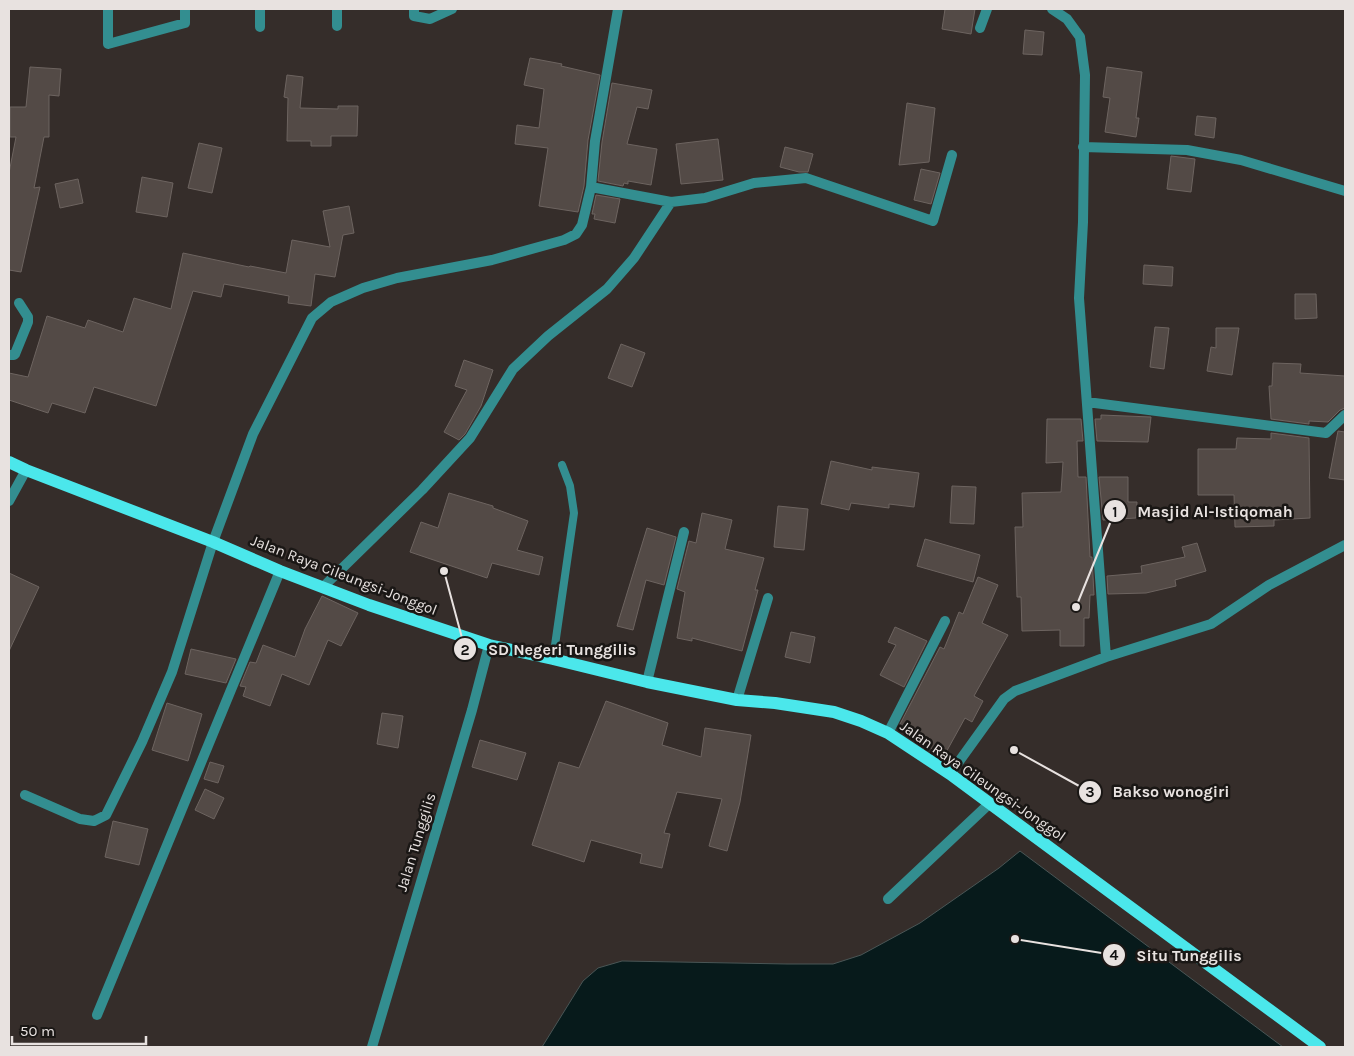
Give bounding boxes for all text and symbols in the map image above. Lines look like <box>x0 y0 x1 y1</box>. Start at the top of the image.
callout: Masjid Al-Istiqomah <box>1102 496 1302 527</box>
text: Masjid Al-Istiqomah <box>1137 502 1293 521</box>
text: 1 <box>1112 503 1118 521</box>
street label: Jalan Raya Cileungsi-Jonggol <box>248 531 440 619</box>
callout: SD Negeri Tunggilis <box>453 634 646 665</box>
text: SD Negeri Tunggilis <box>488 640 636 659</box>
text: 2 <box>460 641 470 659</box>
street label: Jalan Raya Cileungsi-Jonggol <box>897 717 1069 845</box>
callout: Bakso wonogiri <box>1077 776 1239 807</box>
text: Bakso wonogiri <box>1112 782 1230 801</box>
text: 3 <box>1085 783 1095 801</box>
street label: Jalan Tunggilis <box>392 791 440 893</box>
callout: Situ Tunggilis <box>1102 939 1252 970</box>
text: 4 <box>1110 946 1119 964</box>
text: Situ Tunggilis <box>1136 946 1242 965</box>
scale bar <box>12 1014 146 1046</box>
text: 50 m <box>20 1022 55 1040</box>

